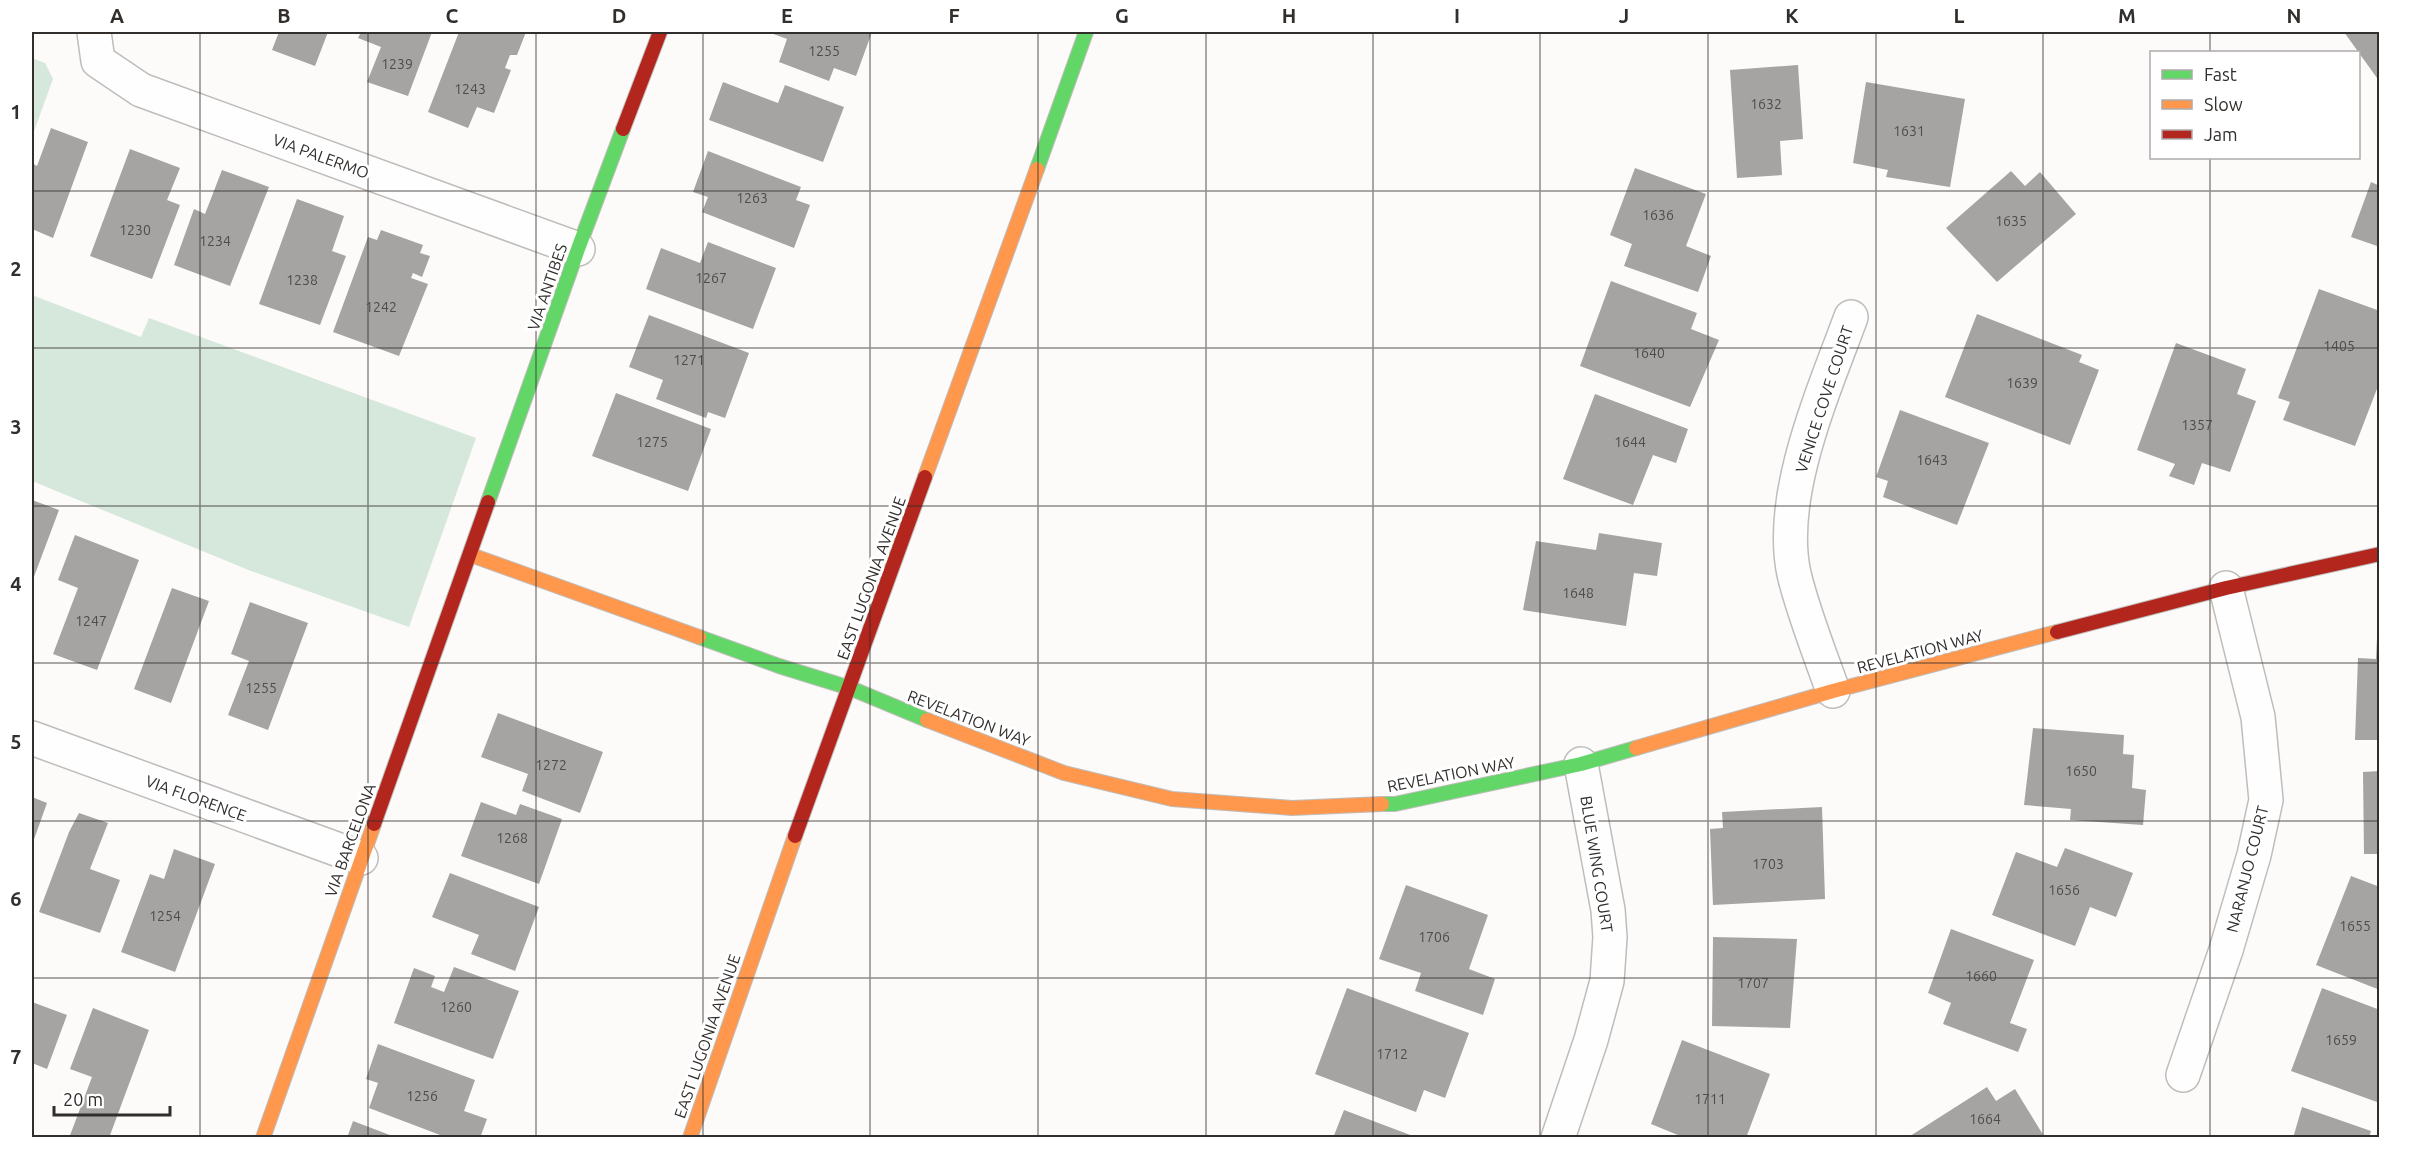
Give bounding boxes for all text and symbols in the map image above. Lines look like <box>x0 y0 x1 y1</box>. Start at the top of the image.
text: A <box>110 4 124 27</box>
text: B <box>277 4 291 27</box>
text: C <box>446 4 459 27</box>
text: D <box>612 4 626 27</box>
text: E <box>781 4 793 27</box>
text: F <box>948 4 960 27</box>
text: G <box>1115 4 1129 27</box>
text: H <box>1282 4 1296 27</box>
text: I <box>1454 4 1460 27</box>
text: J <box>1619 4 1629 27</box>
text: K <box>1785 4 1799 27</box>
text: L <box>1954 4 1965 27</box>
text: M <box>2118 4 2136 27</box>
text: N <box>2287 4 2301 27</box>
house number: 1255 <box>808 43 840 59</box>
legend <box>2150 51 2360 159</box>
house number: 1239 <box>381 56 413 72</box>
text: Fast <box>2204 64 2237 84</box>
house number: 1243 <box>454 81 486 97</box>
text: Slow <box>2204 94 2243 114</box>
house number: 1632 <box>1750 96 1782 112</box>
text: 1 <box>10 100 22 123</box>
house number: 1631 <box>1893 123 1925 139</box>
text: Jam <box>2204 124 2238 144</box>
street label: VIA PALERMO <box>270 130 372 182</box>
house number: 1263 <box>736 190 768 206</box>
house number: 1636 <box>1642 207 1674 223</box>
house number: 1635 <box>1995 213 2027 229</box>
house number: 1230 <box>119 222 151 238</box>
house number: 1234 <box>199 233 231 249</box>
street label: VIA ANTIBES <box>524 241 570 333</box>
text: 2 <box>10 257 22 280</box>
house number: 1267 <box>695 270 727 286</box>
house number: 1238 <box>286 272 318 288</box>
house number: 1242 <box>365 299 397 315</box>
street label: VENICE COVE COURT <box>1792 323 1856 475</box>
house number: 1405 <box>2323 338 2355 354</box>
house number: 1640 <box>1633 345 1665 361</box>
house number: 1271 <box>673 352 705 368</box>
house number: 1639 <box>2006 375 2038 391</box>
text: 3 <box>10 415 22 438</box>
house number: 1357 <box>2181 417 2213 433</box>
house number: 1275 <box>636 434 668 450</box>
house number: 1644 <box>1614 434 1646 450</box>
house number: 1643 <box>1916 452 1948 468</box>
street label: EAST LUGONIA AVENUE <box>833 494 909 662</box>
text: 4 <box>10 572 22 595</box>
house number: 1648 <box>1562 585 1594 601</box>
house number: 1247 <box>75 613 107 629</box>
street label: REVELATION WAY <box>1855 625 1986 676</box>
house number: 1255 <box>245 680 277 696</box>
street label: REVELATION WAY <box>905 686 1034 750</box>
text: 5 <box>10 730 22 753</box>
street label: REVELATION WAY <box>1386 753 1517 795</box>
house number: 1272 <box>535 757 567 773</box>
house number: 1650 <box>2065 763 2097 779</box>
street label: VIA FLORENCE <box>143 771 249 825</box>
street label: VIA BARCELONA <box>321 780 379 899</box>
street label: BLUE WING COURT <box>1577 794 1617 934</box>
street label: NARANJO COURT <box>2223 804 2271 934</box>
house number: 1268 <box>496 830 528 846</box>
house number: 1703 <box>1752 856 1784 872</box>
house number: 1656 <box>2048 882 2080 898</box>
text: 6 <box>10 887 22 910</box>
house number: 1254 <box>149 908 181 924</box>
house number: 1655 <box>2339 918 2371 934</box>
house number: 1706 <box>1418 929 1450 945</box>
street label: EAST LUGONIA AVENUE <box>670 952 744 1120</box>
house number: 1660 <box>1965 968 1997 984</box>
house number: 1707 <box>1737 975 1769 991</box>
house number: 1260 <box>440 999 472 1015</box>
house number: 1659 <box>2325 1032 2357 1048</box>
text: 7 <box>10 1045 22 1068</box>
house number: 1712 <box>1376 1046 1408 1062</box>
scale bar <box>54 1079 170 1117</box>
house number: 1256 <box>406 1088 438 1104</box>
text: 20 m <box>63 1089 103 1109</box>
house number: 1711 <box>1694 1091 1726 1107</box>
house number: 1664 <box>1969 1111 2001 1127</box>

